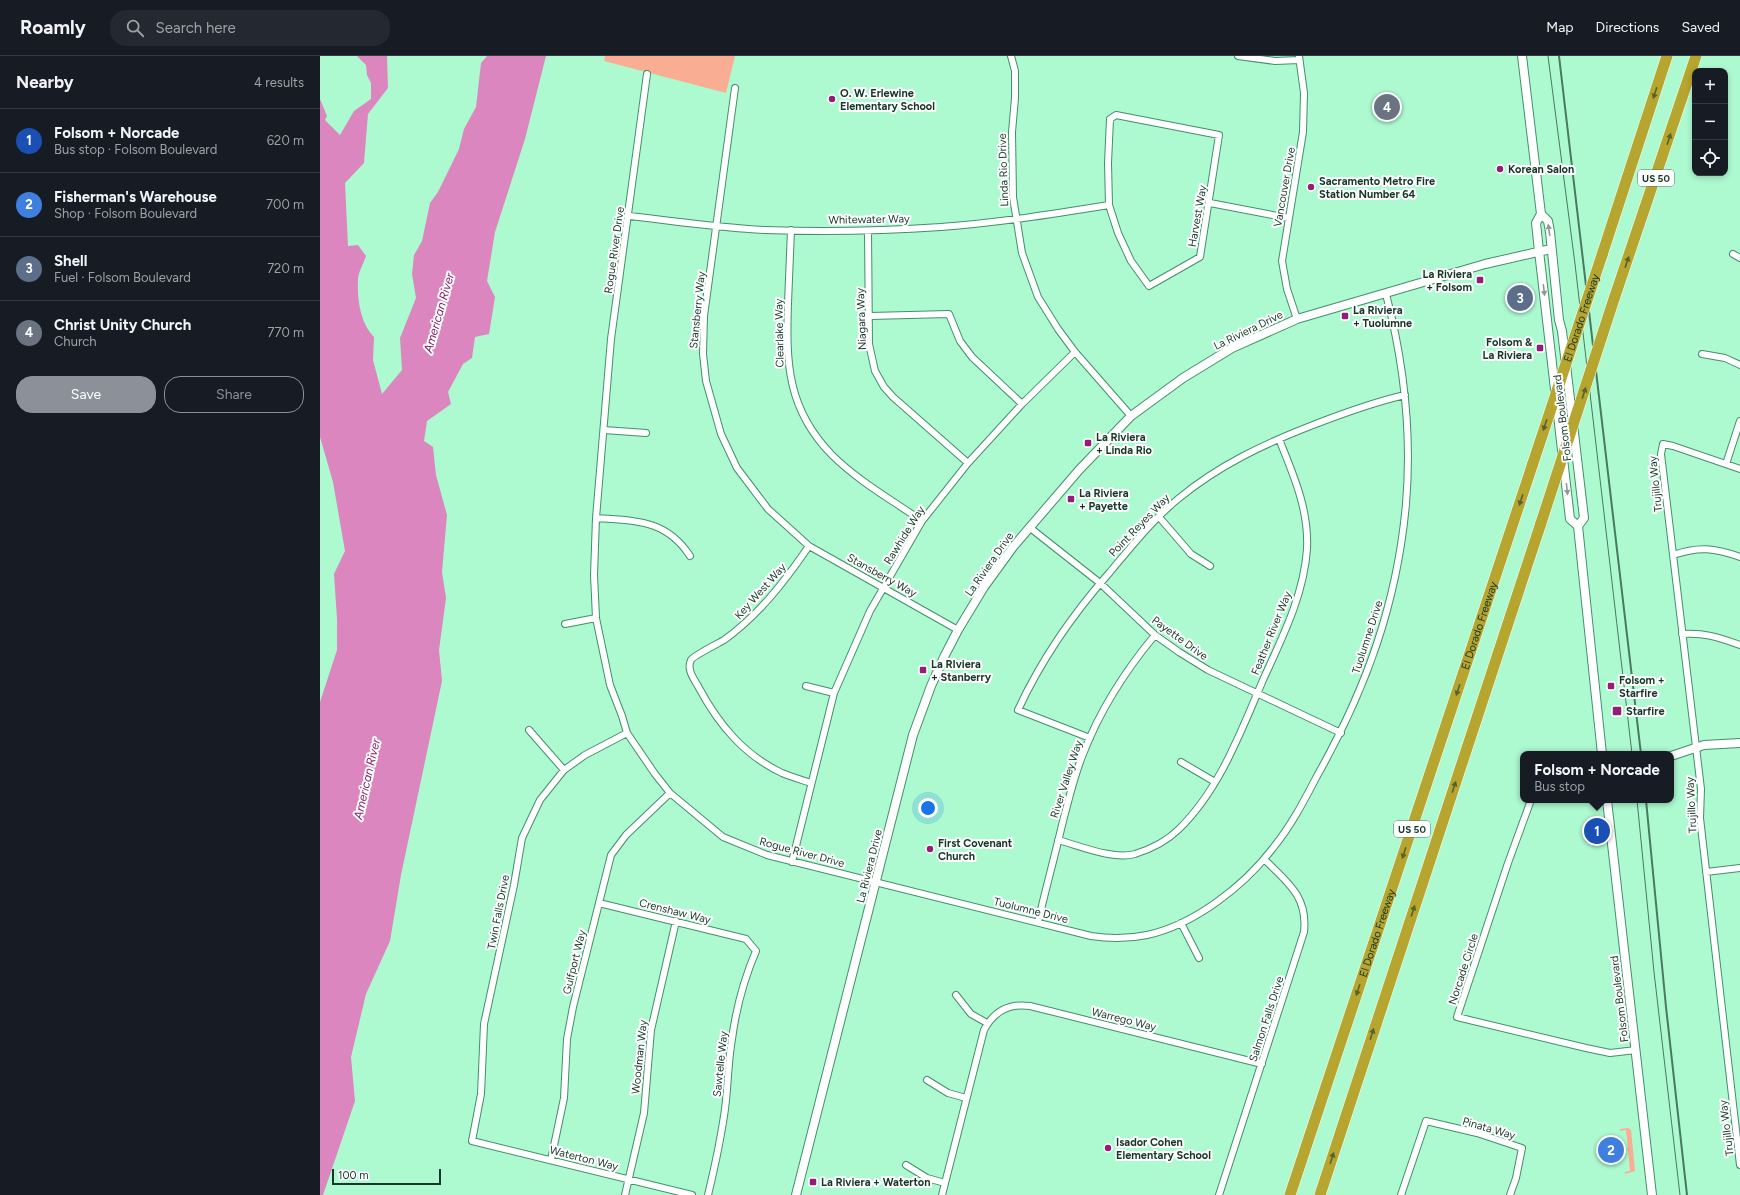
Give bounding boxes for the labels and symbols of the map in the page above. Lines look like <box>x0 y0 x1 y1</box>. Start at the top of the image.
place label: O. W. Erlewine Elementary School <box>840 87 935 113</box>
one-way arrow <box>1652 87 1658 99</box>
pin: 4 <box>1374 92 1400 122</box>
marker: O. W. Erlewine Elementary School <box>827 94 837 104</box>
street label: Linda Rio Drive <box>996 133 1011 207</box>
one-way arrow <box>1666 133 1672 145</box>
street label: Vancouver Drive <box>1271 146 1298 228</box>
place label: Korean Salon <box>1508 163 1574 176</box>
marker: Korean Salon <box>1495 164 1505 174</box>
road number: US 50 <box>1638 170 1674 186</box>
place label: Sacramento Metro Fire Station Number 64 <box>1319 175 1435 201</box>
marker: Sacramento Metro Fire Station Number 64 <box>1306 182 1316 192</box>
street label: Harvest Way <box>1186 184 1209 248</box>
street label: Rogue River Drive <box>602 206 627 294</box>
street label: Whitewater Way <box>828 212 910 227</box>
one-way arrow <box>1546 224 1552 236</box>
one-way arrow <box>1624 256 1630 268</box>
place label: La Riviera + Folsom <box>1423 268 1472 294</box>
water label: American River <box>421 271 457 355</box>
street label: Stansberry Way <box>687 271 708 349</box>
street label: El Dorado Freeway <box>1561 272 1602 364</box>
marker: La Riviera + Folsom <box>1475 275 1485 285</box>
pin: 3 <box>1507 283 1533 313</box>
one-way arrow <box>1541 284 1547 296</box>
street label: Niagara Way <box>854 287 869 350</box>
street label: Clearlake Way <box>772 298 787 368</box>
place label: La Riviera + Tuolumne <box>1353 304 1412 330</box>
street label: La Riviera Drive <box>1212 308 1285 353</box>
marker: La Riviera + Tuolumne <box>1340 311 1350 321</box>
place label: Folsom & La Riviera <box>1483 336 1533 362</box>
marker: Folsom & La Riviera <box>1535 343 1545 353</box>
street label: Folsom Boulevard <box>1551 374 1574 462</box>
one-way arrow <box>1581 387 1587 399</box>
one-way arrow <box>1542 420 1548 432</box>
place label: La Riviera + Linda Rio <box>1096 431 1153 457</box>
marker: La Riviera + Linda Rio <box>1083 438 1093 448</box>
street label: Trujillo Way <box>1646 455 1665 513</box>
one-way arrow <box>1564 482 1570 495</box>
place label: La Riviera + Payette <box>1079 487 1129 513</box>
street label: Point Reyes Way <box>1106 491 1173 559</box>
marker: La Riviera + Payette <box>1066 494 1076 504</box>
one-way arrow <box>1517 494 1523 506</box>
street label: Rawhide Way <box>881 504 928 567</box>
street label: La Riviera Drive <box>963 530 1016 599</box>
street label: Stansberry Way <box>845 551 919 600</box>
street label: Key West Way <box>732 561 789 622</box>
street label: El Dorado Freeway <box>1459 580 1500 671</box>
street label: Feather River Way <box>1249 589 1294 677</box>
street label: Tuolumne Drive <box>1350 599 1385 675</box>
street label: Payette Drive <box>1149 614 1210 663</box>
place label: La RIviera + Stanberry <box>931 658 992 684</box>
marker: La RIviera + Stanberry <box>918 665 928 675</box>
place label: Folsom + Starfire <box>1619 674 1665 700</box>
marker: Folsom + Starfire <box>1606 681 1616 691</box>
one-way arrow <box>1454 684 1460 696</box>
marker: Starfire <box>1611 705 1623 717</box>
place label: Starfire <box>1626 705 1665 718</box>
water label: American River <box>351 737 383 822</box>
street label: River Valley Way <box>1048 738 1085 820</box>
street label: Trujillo Way <box>1684 776 1699 833</box>
one-way arrow <box>1451 781 1457 793</box>
your location <box>918 798 938 818</box>
pin: 1 <box>1584 816 1610 846</box>
road number: US 50 <box>1394 821 1430 837</box>
street label: La Riviera Drive <box>854 828 885 904</box>
street label: Rogue River Drive <box>758 835 846 870</box>
place label: First Covenant Church <box>938 837 1013 863</box>
marker: First Covenant Church <box>925 844 935 854</box>
one-way arrow <box>1400 847 1406 859</box>
street label: Twin Falls Drive <box>485 874 512 950</box>
street label: El Dorado Freeway <box>1357 887 1398 979</box>
street label: Tuolumne Drive <box>992 895 1069 926</box>
street label: Crenshaw Way <box>638 896 712 927</box>
one-way arrow <box>1410 905 1416 917</box>
street label: Gulfport Way <box>560 928 589 996</box>
street label: Norcade Circle <box>1446 932 1481 1006</box>
street label: Folsom Boulevard <box>1608 955 1631 1043</box>
street label: Salmon Falls Drive <box>1247 975 1286 1063</box>
one-way arrow <box>1355 984 1361 996</box>
street label: Warrego Way <box>1090 1005 1158 1034</box>
street label: Woodman Way <box>629 1019 650 1095</box>
one-way arrow <box>1370 1028 1376 1040</box>
street label: Sawtelle Way <box>711 1030 730 1098</box>
street label: Trujillo Way <box>1717 1099 1736 1157</box>
street label: Pinata Way <box>1461 1115 1517 1142</box>
pin: 2 <box>1598 1135 1624 1165</box>
place label: Isador Cohen Elementary School <box>1116 1136 1211 1162</box>
marker: Isador Cohen Elementary School <box>1103 1143 1113 1153</box>
street label: Waterton Way <box>548 1144 620 1173</box>
one-way arrow <box>1329 1152 1335 1164</box>
scale bar <box>332 1167 441 1186</box>
place label: La Riviera + Waterton <box>821 1176 930 1189</box>
marker: La Riviera + Waterton <box>808 1177 818 1187</box>

